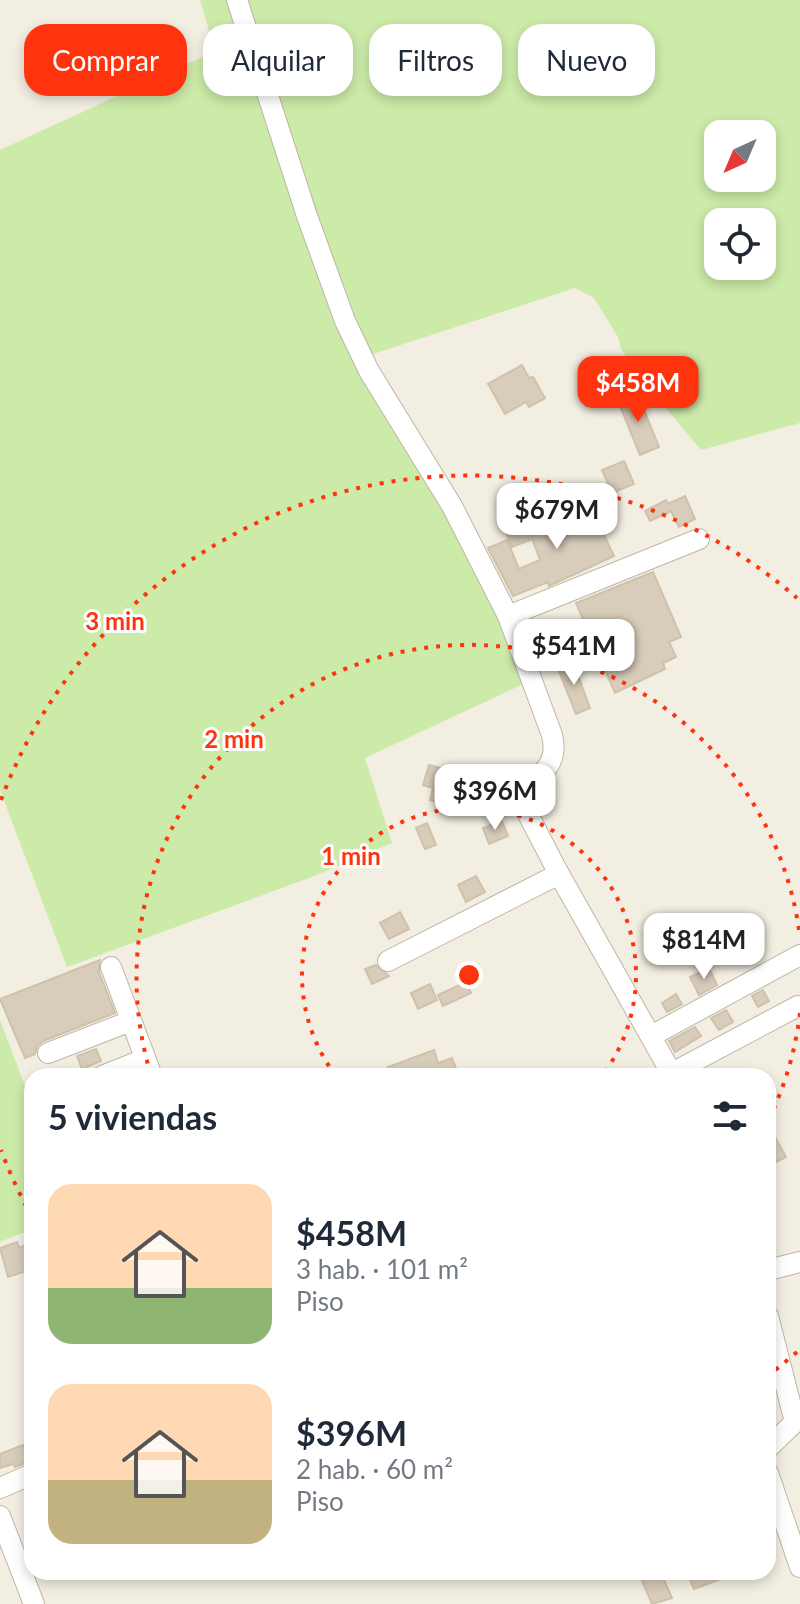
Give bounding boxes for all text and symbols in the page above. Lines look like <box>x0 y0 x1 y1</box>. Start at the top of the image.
chip: Comprar <box>24 24 187 96</box>
chip: Alquilar <box>203 24 353 96</box>
chip: Filtros <box>369 24 502 96</box>
chip: Nuevo <box>518 24 655 96</box>
north arrow <box>704 120 776 192</box>
map controls <box>704 120 776 280</box>
button: locate <box>704 208 776 280</box>
pin: $458M <box>582 356 694 424</box>
text: $458M <box>596 366 680 398</box>
pin: $679M <box>501 483 613 551</box>
text: $679M <box>515 493 599 525</box>
text: 3 min <box>85 606 145 635</box>
pin: $541M <box>518 619 630 687</box>
text: $541M <box>532 629 616 661</box>
text: 2 min <box>204 724 264 753</box>
pin: $396M <box>439 764 551 832</box>
text: $396M <box>453 774 537 806</box>
text: 1 min <box>321 841 381 870</box>
pin: $814M <box>648 913 760 981</box>
text: $814M <box>662 923 746 955</box>
centre of rings <box>455 961 483 989</box>
icon: filters <box>708 1094 752 1138</box>
text: 5 viviendas <box>48 1096 217 1137</box>
text: $458M <box>296 1212 407 1253</box>
icon: home <box>112 1216 208 1312</box>
text: 3 hab. · 101 m² <box>296 1253 468 1285</box>
text: Piso <box>296 1285 344 1317</box>
text: $396M <box>296 1412 407 1453</box>
icon: home <box>112 1416 208 1512</box>
text: 2 hab. · 60 m² <box>296 1453 453 1485</box>
text: Piso <box>296 1485 344 1517</box>

